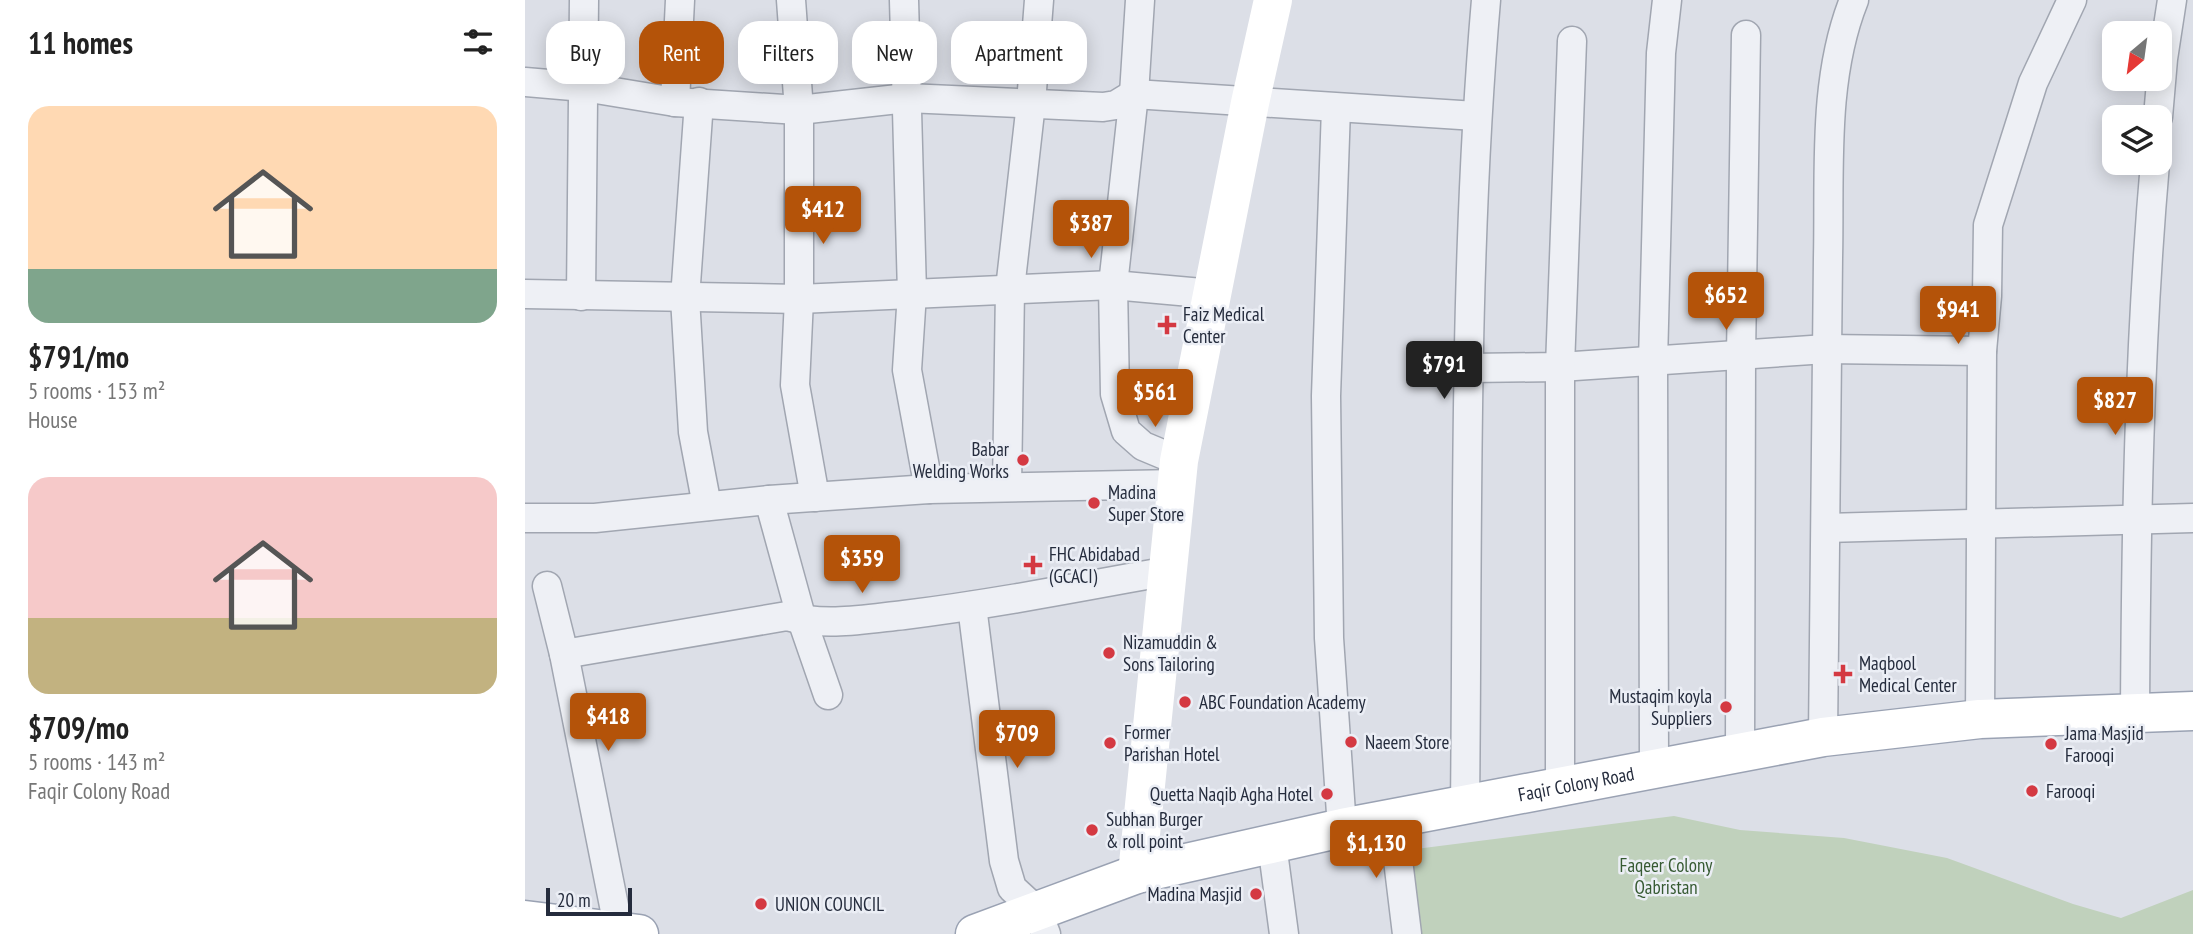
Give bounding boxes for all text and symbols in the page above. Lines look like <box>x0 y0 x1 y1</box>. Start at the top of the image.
chip: Buy <box>546 21 625 84</box>
chip: Rent <box>639 21 724 84</box>
chip: Filters <box>738 21 838 84</box>
chip: New <box>852 21 937 84</box>
chip: Apartment <box>951 21 1087 84</box>
north arrow <box>2102 21 2172 91</box>
map controls <box>2102 21 2172 175</box>
text: 11 homes <box>28 23 133 62</box>
icon: filters <box>459 23 497 61</box>
button: layers <box>2102 105 2172 175</box>
icon: home <box>200 151 326 277</box>
pin: $412 <box>782 187 864 246</box>
text: $412 <box>801 194 845 223</box>
pin: $387 <box>1050 201 1132 260</box>
text: $387 <box>1069 208 1113 237</box>
pin: $652 <box>1685 272 1767 332</box>
text: $652 <box>1704 280 1748 309</box>
pin: $941 <box>1917 286 1999 346</box>
text: $941 <box>1936 294 1980 323</box>
place label: Faiz Medical Center <box>1183 302 1265 348</box>
marker: Faiz Medical Center <box>1157 315 1177 335</box>
text: $791/mo <box>28 337 129 376</box>
pin: $791 <box>1403 342 1485 401</box>
text: $791 <box>1422 349 1466 378</box>
pin: $561 <box>1114 370 1196 429</box>
text: 5 rooms · 153 m² <box>28 376 165 405</box>
text: $561 <box>1133 377 1177 406</box>
pin: $827 <box>2074 378 2156 437</box>
text: $827 <box>2093 385 2137 414</box>
text: House <box>28 405 78 434</box>
place label: Babar Welding Works <box>913 437 1010 483</box>
marker: Babar Welding Works <box>1015 452 1031 468</box>
place label: Madina Super Store <box>1108 480 1184 526</box>
marker: Madina Super Store <box>1086 495 1102 511</box>
icon: home <box>200 522 326 648</box>
pin: $359 <box>821 536 903 595</box>
place label: FHC Abidabad (GCACI) <box>1049 542 1140 588</box>
text: $359 <box>840 543 884 572</box>
marker: FHC Abidabad (GCACI) <box>1023 555 1043 575</box>
place label: Nizamuddin & Sons Tailoring <box>1123 630 1218 676</box>
marker: Nizamuddin & Sons Tailoring <box>1101 645 1117 661</box>
place label: Maqbool Medical Center <box>1859 651 1957 697</box>
marker: Maqbool Medical Center <box>1833 664 1853 684</box>
place label: Mustaqim koyla Suppliers <box>1609 684 1712 730</box>
place label: ABC Foundation Academy <box>1199 690 1367 714</box>
pin: $418 <box>567 694 649 753</box>
marker: ABC Foundation Academy <box>1177 694 1193 710</box>
marker: Mustaqim koyla Suppliers <box>1718 699 1734 715</box>
text: $418 <box>586 701 630 730</box>
text: $709/mo <box>28 708 129 747</box>
pin: $709 <box>976 710 1058 770</box>
text: $709 <box>995 718 1039 747</box>
place label: Former Parishan Hotel <box>1124 720 1220 766</box>
place label: Jama Masjid Farooqi <box>2064 721 2144 767</box>
place label: Naeem Store <box>1365 730 1449 754</box>
marker: Naeem Store <box>1343 734 1359 750</box>
marker: Former Parishan Hotel <box>1102 735 1118 751</box>
marker: Jama Masjid Farooqi <box>2043 736 2059 752</box>
text: 5 rooms · 143 m² <box>28 747 165 776</box>
street label: Faqir Colony Road <box>1516 761 1636 806</box>
text: Faqir Colony Road <box>28 776 170 805</box>
place label: Farooqi <box>2046 779 2095 803</box>
place label: Quetta Naqib Agha Hotel <box>1150 782 1314 806</box>
marker: Farooqi <box>2024 783 2040 799</box>
marker: Quetta Naqib Agha Hotel <box>1319 786 1335 802</box>
place label: Subhan Burger & roll point <box>1106 807 1203 853</box>
pin: $1,130 <box>1319 820 1433 880</box>
marker: Subhan Burger & roll point <box>1084 822 1100 838</box>
text: $1,130 <box>1346 828 1406 857</box>
park label: Faqeer Colony Qabristan <box>1620 853 1713 899</box>
place label: Madina Masjid <box>1147 882 1242 906</box>
scale bar <box>546 885 632 917</box>
marker: Madina Masjid <box>1248 886 1264 902</box>
text: 20 m <box>557 888 591 912</box>
place label: UNION COUNCIL <box>775 892 884 916</box>
marker: UNION COUNCIL <box>753 896 769 912</box>

